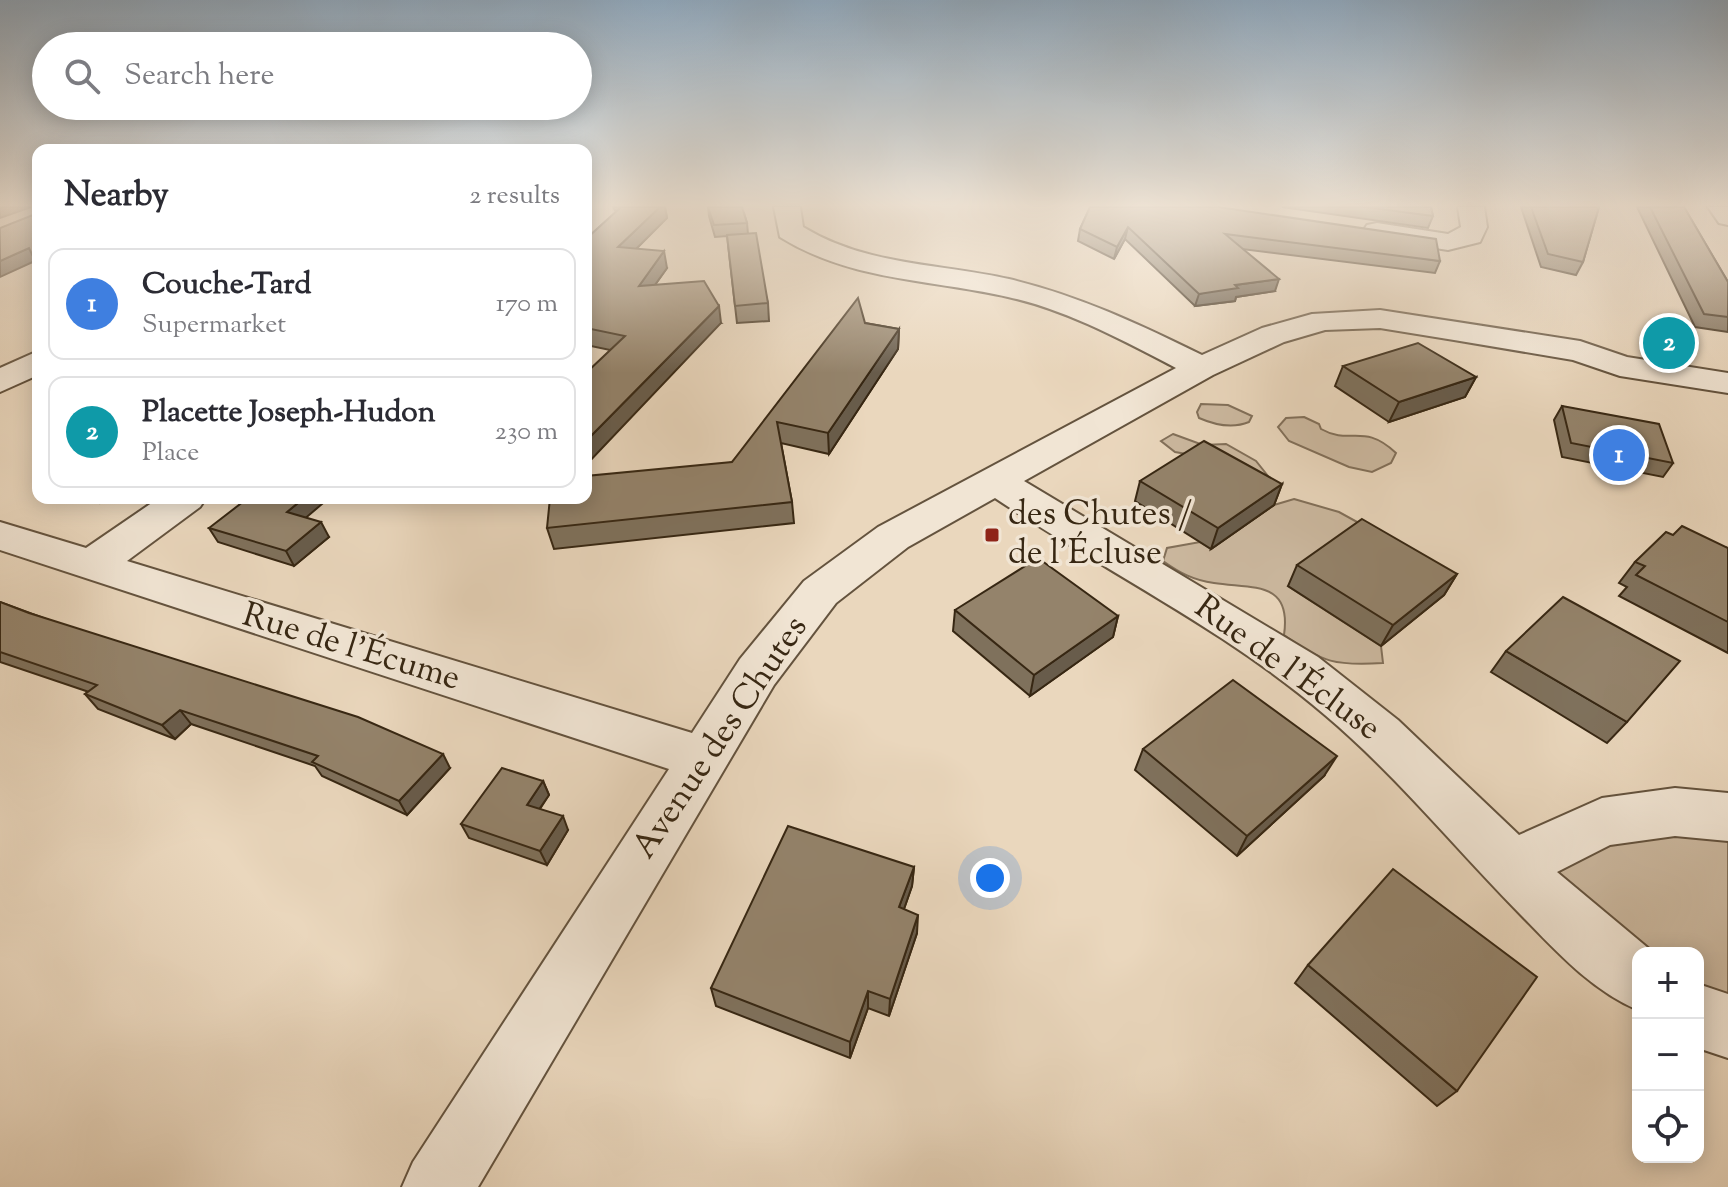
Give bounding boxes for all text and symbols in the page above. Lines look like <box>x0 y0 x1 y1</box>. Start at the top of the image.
search box <box>32 32 592 120</box>
icon: search <box>60 54 104 98</box>
text: Search here <box>124 55 274 98</box>
text: Nearby <box>64 172 169 221</box>
text: 2 results <box>469 178 560 215</box>
text: Couche-Tard <box>142 264 311 307</box>
text: 1 <box>88 286 96 323</box>
text: 170 m <box>496 286 558 323</box>
text: Supermarket <box>142 307 286 344</box>
pin: 2 <box>1643 313 1695 373</box>
text: Placette Joseph-Hudon <box>142 392 435 435</box>
text: 2 <box>86 414 98 451</box>
text: 230 m <box>495 414 558 451</box>
pin: 1 <box>1593 425 1645 485</box>
text: Place <box>142 435 199 472</box>
place label: des Chutes / de l'Écluse <box>1008 491 1192 579</box>
marker: des Chutes / de l'Écluse <box>983 526 1001 544</box>
street label: Rue de l'Écluse <box>1184 585 1390 753</box>
street label: Rue de l'Écume <box>236 592 466 704</box>
street label: Avenue des Chutes <box>621 607 821 869</box>
your location <box>970 858 1010 898</box>
map controls <box>1632 947 1704 1163</box>
button: + <box>1632 947 1704 1019</box>
button: − <box>1632 1019 1704 1091</box>
button: locate <box>1632 1091 1704 1163</box>

